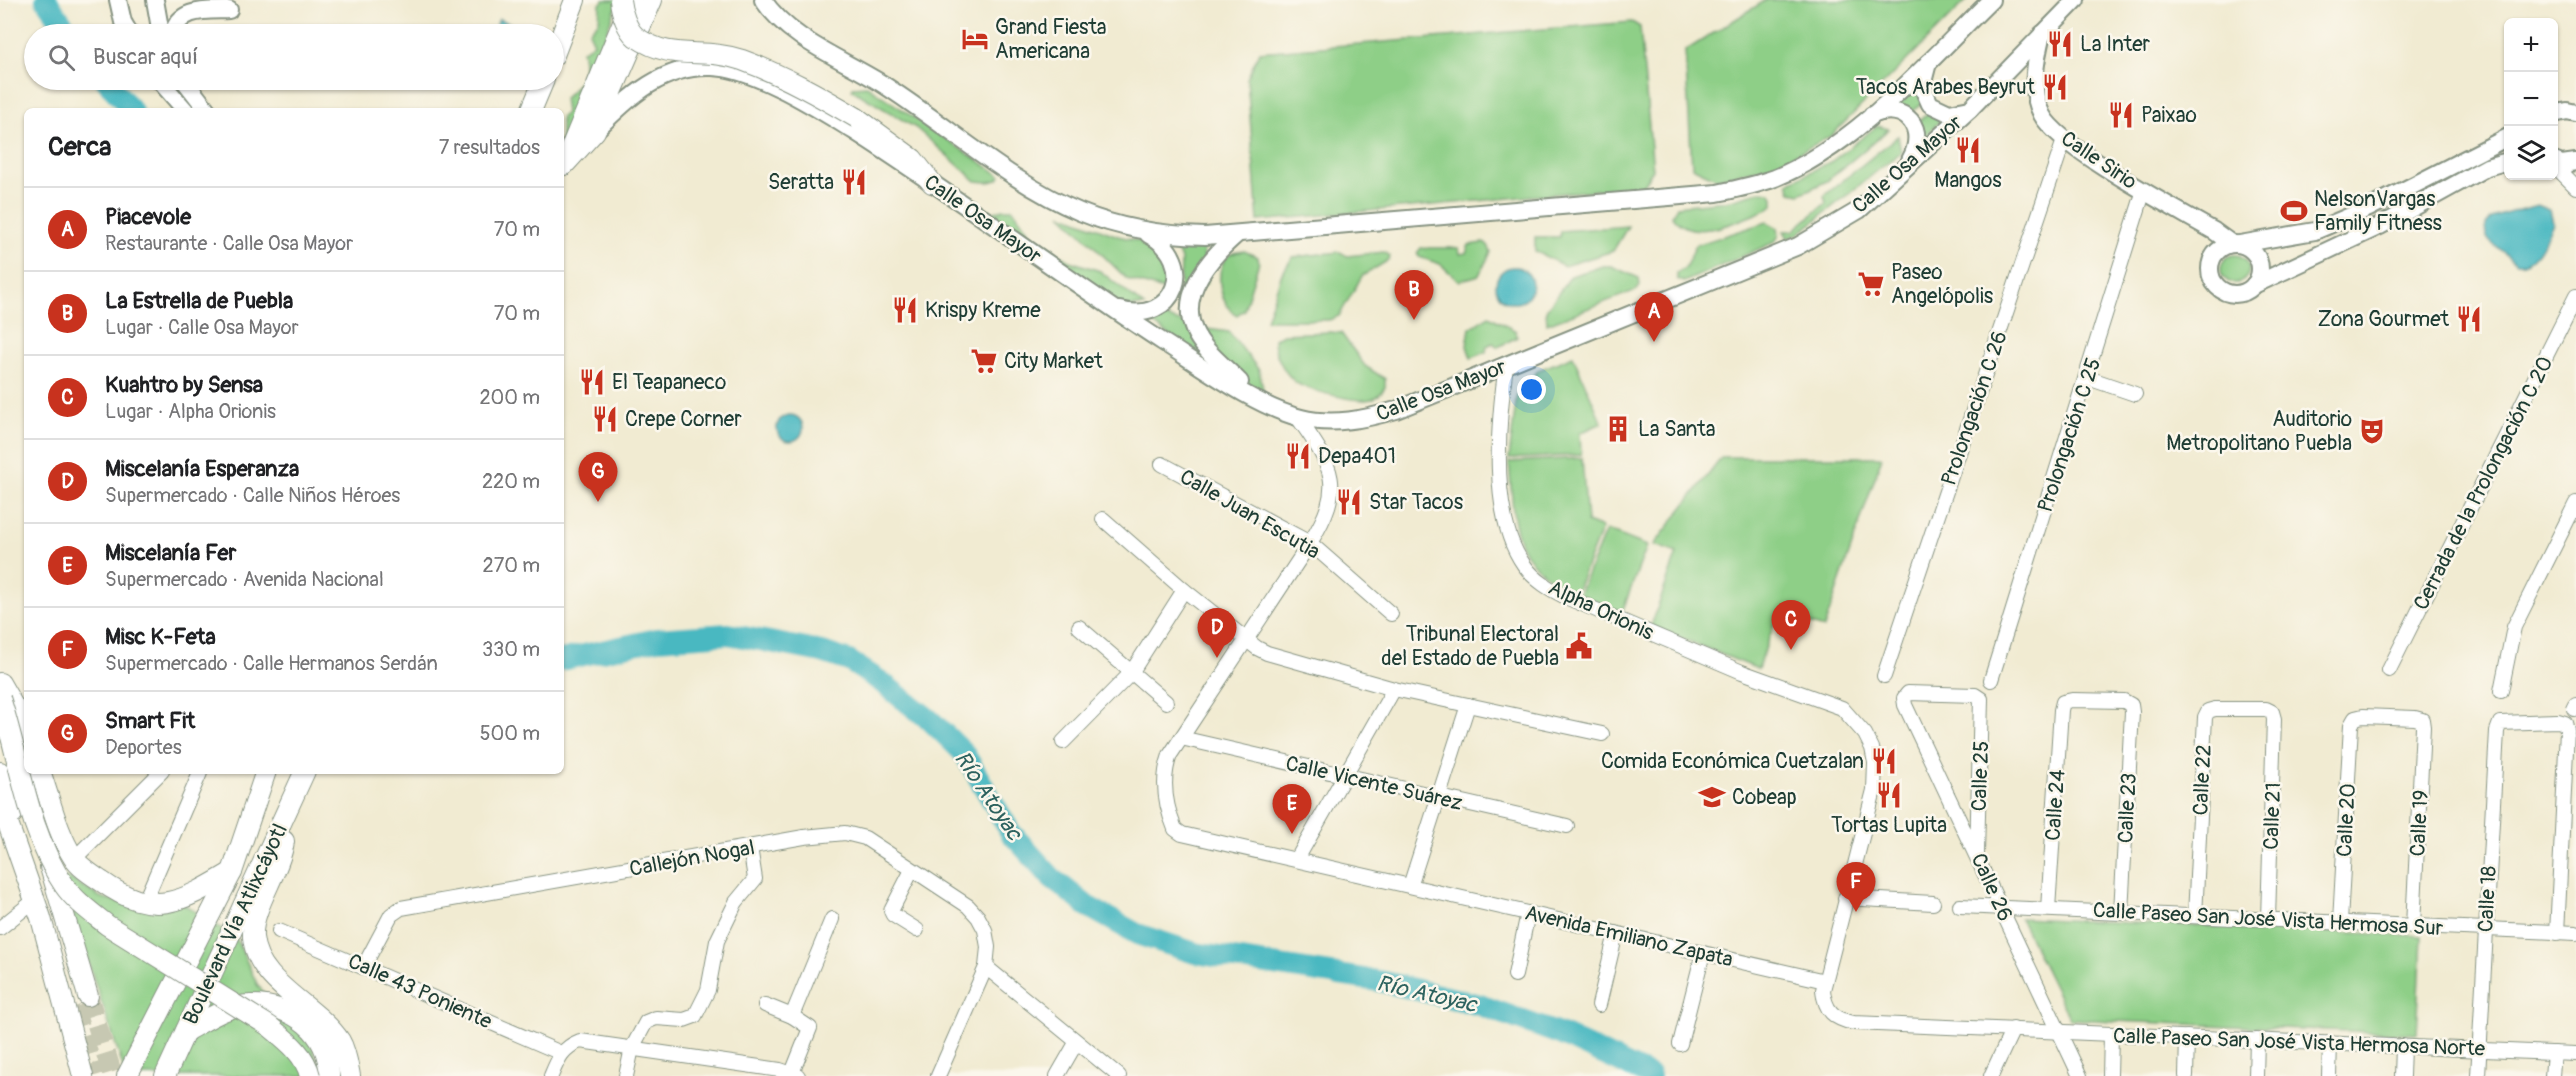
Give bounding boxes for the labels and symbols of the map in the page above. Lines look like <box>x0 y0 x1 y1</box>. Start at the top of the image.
place label: Grand Fiesta Americana <box>995 14 1107 65</box>
hotel icon: Grand Fiesta Americana <box>960 24 990 54</box>
restaurant icon: La Inter <box>2045 29 2075 59</box>
place label: La Inter <box>2080 31 2151 58</box>
restaurant icon: Tacos Arabes Beyrut <box>2040 72 2070 102</box>
place label: Tacos Arabes Beyrut <box>1856 74 2036 101</box>
restaurant icon: Paixao <box>2106 100 2136 130</box>
place label: Paixao <box>2141 102 2197 129</box>
street label: Calle Osa Mayor <box>1847 109 1968 220</box>
street label: Calle Sirio <box>2055 125 2142 196</box>
restaurant icon: Mangos <box>1953 135 1983 165</box>
restaurant icon: Seratta <box>839 167 869 197</box>
place label: Mangos <box>1934 167 2002 194</box>
place label: Seratta <box>768 169 834 196</box>
street label: Calle Osa Mayor <box>919 169 1047 270</box>
place label: NelsonVargas Family Fitness <box>2314 186 2443 237</box>
sports icon: NelsonVargas Family Fitness <box>2279 196 2309 226</box>
place label: Paseo Angelópolis <box>1891 259 1994 310</box>
supermarket icon: Paseo Angelópolis <box>1856 269 1886 299</box>
pin: B <box>1394 270 1434 320</box>
pin: A <box>1634 292 1674 342</box>
restaurant icon: Krispy Kreme <box>890 295 920 325</box>
place label: Krispy Kreme <box>925 297 1041 324</box>
restaurant icon: Zona Gourmet <box>2454 304 2484 334</box>
place label: Zona Gourmet <box>2318 306 2450 333</box>
street label: Prolongación C 26 <box>1935 327 2014 489</box>
supermarket icon: City Market <box>969 346 999 376</box>
place label: City Market <box>1004 348 1103 375</box>
street label: Cerrada de la Prolongación C 20 <box>2408 352 2559 615</box>
street label: Calle Osa Mayor <box>1372 353 1511 428</box>
street label: Prolongación C 25 <box>2032 355 2107 516</box>
restaurant icon: El Teapaneco <box>577 367 607 397</box>
place label: El Teapaneco <box>612 369 726 396</box>
your location <box>1517 375 1546 404</box>
restaurant icon: Crepe Corner <box>590 404 620 434</box>
place label: Crepe Corner <box>625 406 742 433</box>
place label: Auditorio Metropolitano Puebla <box>2166 406 2352 457</box>
building icon: La Santa <box>1603 414 1633 444</box>
place label: La Santa <box>1638 416 1715 443</box>
theatre icon: Auditorio Metropolitano Puebla <box>2357 416 2387 446</box>
restaurant icon: Depa401 <box>1283 441 1313 471</box>
place label: Depa401 <box>1318 443 1396 470</box>
pin: G <box>578 452 618 502</box>
street label: Calle Juan Escutia <box>1175 463 1325 565</box>
restaurant icon: Star Tacos <box>1334 487 1364 517</box>
place label: Star Tacos <box>1369 489 1464 516</box>
street label: Alpha Orionis <box>1544 574 1658 647</box>
pin: C <box>1772 600 1810 650</box>
pin: D <box>1198 608 1236 658</box>
place label: Tribunal Electoral del Estado de Puebla <box>1381 621 1559 672</box>
public building icon: Tribunal Electoral del Estado de Puebla <box>1564 631 1594 661</box>
street label: Calle 25 <box>1966 740 1995 812</box>
street label: Calle 22 <box>2187 744 2218 816</box>
water label: Río Atoyac <box>948 746 1029 847</box>
restaurant icon: Comida Económica Cuetzalan <box>1869 746 1899 776</box>
place label: Comida Económica Cuetzalan <box>1601 748 1864 775</box>
street label: Calle Vicente Suárez <box>1283 750 1465 817</box>
street label: Calle 24 <box>2040 768 2071 842</box>
street label: Calle 23 <box>2112 772 2143 844</box>
restaurant icon: Tortas Lupita <box>1874 780 1904 810</box>
school or university icon: Cobeap <box>1697 782 1727 812</box>
street label: Calle 21 <box>2258 782 2287 850</box>
street label: Calle 20 <box>2331 783 2362 858</box>
pin: E <box>1272 784 1312 834</box>
place label: Cobeap <box>1732 784 1797 811</box>
street label: Calle 19 <box>2404 789 2435 857</box>
place label: Tortas Lupita <box>1831 812 1947 839</box>
street label: Boulevard Vía Atlixcáyotl <box>177 819 294 1029</box>
street label: Callejón Nogal <box>627 834 757 883</box>
street label: Calle 26 <box>1965 849 2018 925</box>
pin: F <box>1836 862 1876 912</box>
street label: Calle 18 <box>2472 865 2503 933</box>
street label: Calle Paseo San José Vista Hermosa Sur <box>2092 897 2444 942</box>
street label: Avenida Emiliano Zapata <box>1522 899 1736 974</box>
street label: Calle 43 Poniente <box>344 948 497 1036</box>
water label: Río Atoyac <box>1374 969 1481 1019</box>
street label: Calle Paseo San José Vista Hermosa Norte <box>2113 1023 2486 1063</box>

